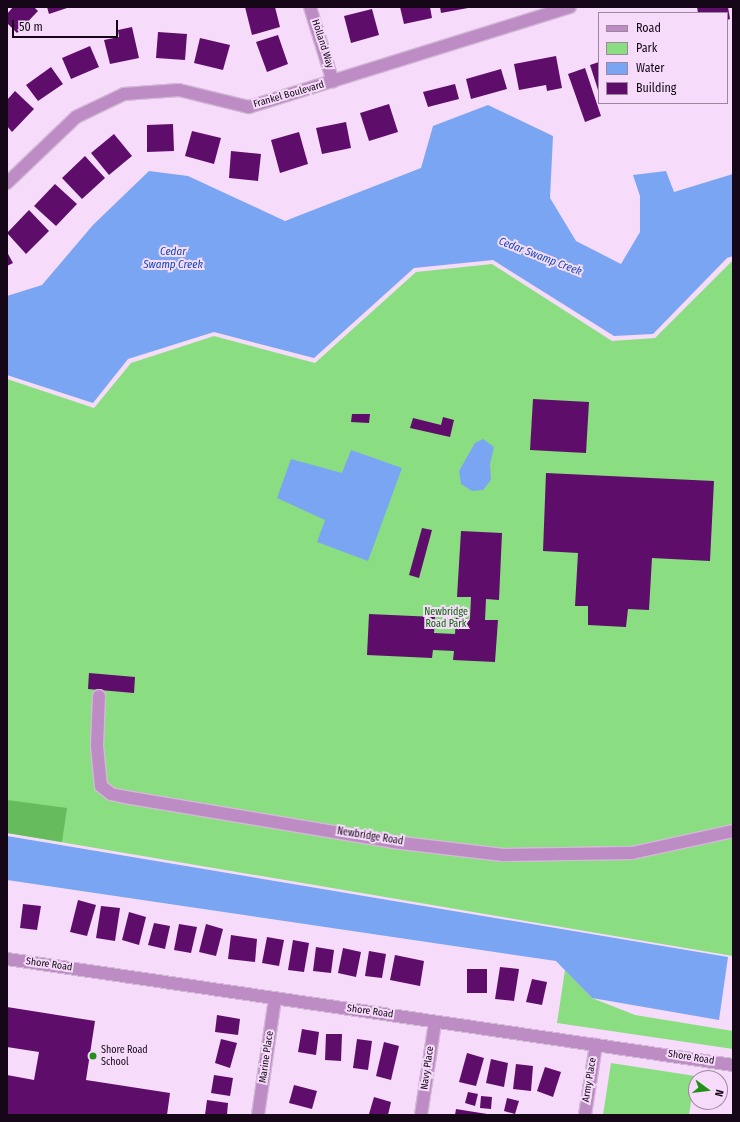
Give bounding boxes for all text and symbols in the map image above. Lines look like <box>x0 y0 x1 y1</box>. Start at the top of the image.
scale bar <box>14 12 120 38</box>
legend <box>598 12 728 104</box>
street label: Holland Way <box>308 18 336 70</box>
text: 50 m <box>19 20 43 34</box>
text: Road <box>636 21 661 35</box>
text: Park <box>636 41 657 55</box>
text: Water <box>636 61 664 75</box>
street label: Frankel Boulevard <box>252 79 326 111</box>
text: Building <box>636 81 676 95</box>
water label: Cedar Swamp Creek <box>497 235 583 279</box>
water label: Cedar Swamp Creek <box>143 246 203 272</box>
park label: Newbridge Road Park <box>424 606 468 630</box>
street label: Newbridge Road <box>336 826 404 848</box>
street label: Shore Road <box>25 956 73 974</box>
street label: Shore Road <box>346 1003 394 1021</box>
street label: Marine Place <box>257 1030 277 1084</box>
place label: Shore Road School <box>101 1044 148 1068</box>
street label: Navy Place <box>419 1046 437 1090</box>
street label: Shore Road <box>667 1048 715 1068</box>
marker: Shore Road School <box>88 1051 98 1061</box>
street label: Army Place <box>581 1057 599 1103</box>
north arrow <box>688 1070 728 1110</box>
text: N <box>712 1088 726 1098</box>

